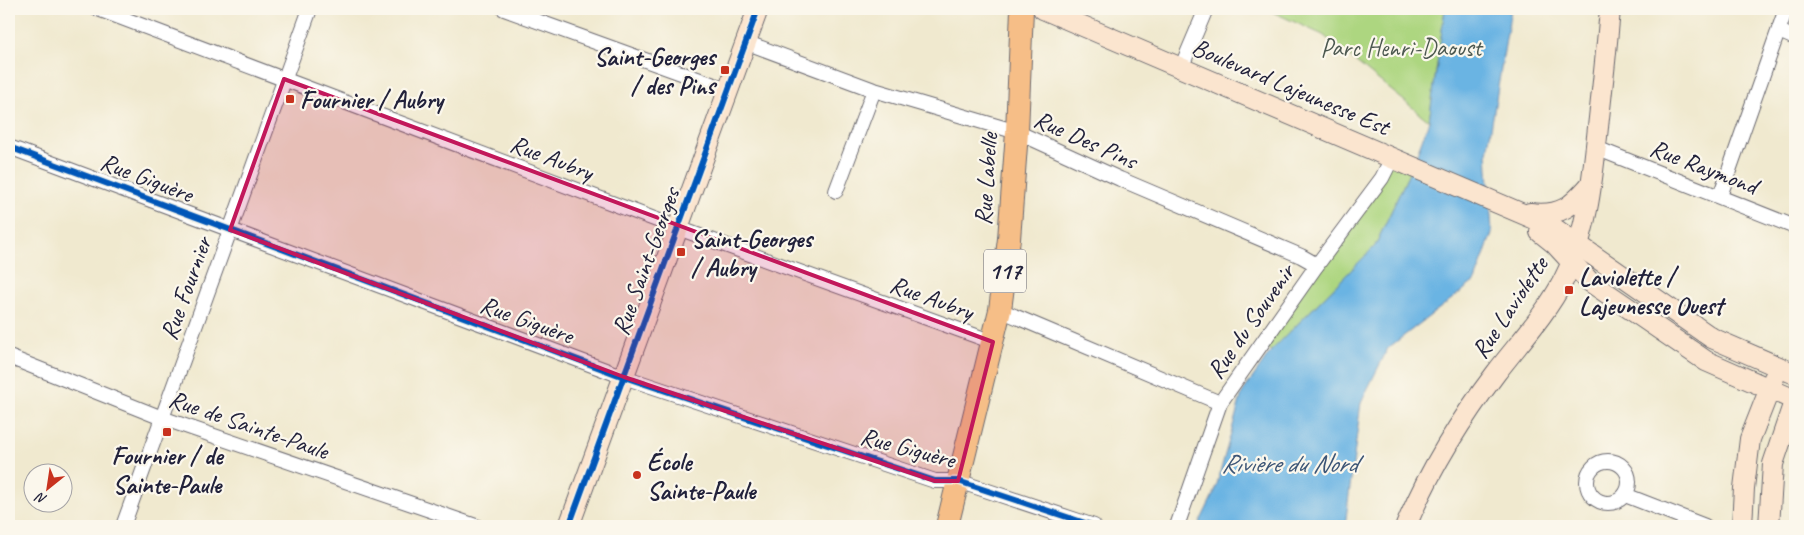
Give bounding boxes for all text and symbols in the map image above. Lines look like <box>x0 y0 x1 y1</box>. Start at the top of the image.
street label: Boulevard Lajeunesse Est <box>1187 31 1397 144</box>
park label: Parc Henri-Daoust <box>1321 32 1484 64</box>
place label: Saint-Georges / des Pins <box>594 41 717 102</box>
marker: Saint-Georges / des Pins <box>719 64 731 76</box>
place label: Fournier / Aubry <box>300 84 445 116</box>
marker: Fournier / Aubry <box>284 93 296 105</box>
street label: Rue Des Pins <box>1029 103 1144 178</box>
street label: Rue Aubry <box>506 128 600 189</box>
street label: Rue Labelle <box>967 130 1005 226</box>
street label: Rue Raymond <box>1645 132 1766 204</box>
street label: Rue Giguère <box>96 146 199 211</box>
street label: Rue Saint-Georges <box>604 181 688 339</box>
place label: Saint-Georges / Aubry <box>691 223 814 284</box>
street label: Rue Fournier <box>153 231 220 344</box>
marker: Saint-Georges / Aubry <box>675 246 687 258</box>
street label: Rue Laviolette <box>1464 249 1557 365</box>
road number: 117 <box>984 250 1026 292</box>
street label: Rue du Souvenir <box>1200 256 1304 385</box>
place label: Laviolette / Lajeunesse Ouest <box>1579 261 1726 322</box>
street label: Rue Aubry <box>886 268 980 329</box>
marker: Laviolette / Lajeunesse Ouest <box>1563 284 1575 296</box>
street label: Rue Giguère <box>476 288 579 352</box>
street label: Rue de Sainte-Paule <box>165 383 334 468</box>
street label: Rue Giguère <box>857 420 960 476</box>
marker: Fournier / de Sainte-Paule <box>161 426 173 438</box>
place label: Fournier / de Sainte-Paule <box>112 440 225 501</box>
place label: École Sainte-Paule <box>647 446 757 507</box>
water label: Rivière du Nord <box>1221 447 1365 480</box>
north arrow <box>22 462 72 512</box>
marker: École Sainte-Paule <box>631 469 643 481</box>
text: N <box>32 488 50 508</box>

